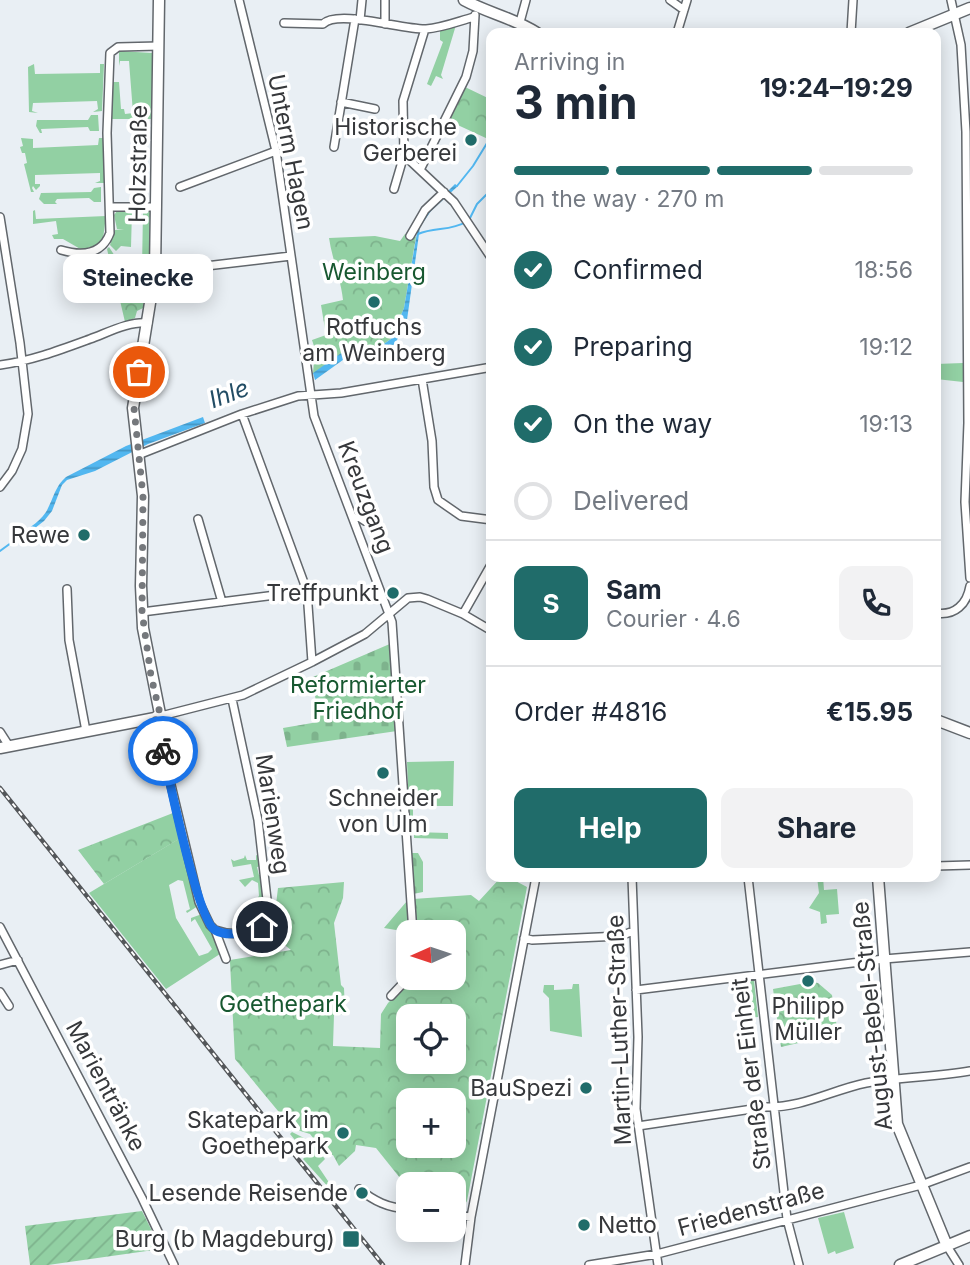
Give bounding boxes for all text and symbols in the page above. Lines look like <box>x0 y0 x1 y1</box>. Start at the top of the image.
text: Arriving in <box>514 48 625 76</box>
street label: Unterm Hagen <box>262 72 320 232</box>
text: 19:24–19:29 <box>760 72 913 103</box>
text: 3 min <box>514 74 638 130</box>
street label: Holzstraße <box>123 105 153 223</box>
place label: Historische Gerberei <box>334 113 457 167</box>
marker: Historische Gerberei <box>463 132 479 148</box>
text: On the way · 270 m <box>514 185 724 213</box>
icon: check <box>514 251 552 289</box>
callout: Steinecke <box>64 253 214 302</box>
text: Confirmed <box>573 254 703 285</box>
text: 18:56 <box>855 256 913 284</box>
park label: Weinberg <box>322 258 426 286</box>
text: Steinecke <box>82 264 194 292</box>
marker: Rotfuchs am Weinberg <box>366 294 382 310</box>
place label: Rotfuchs am Weinberg <box>302 313 446 367</box>
icon: check <box>514 328 552 366</box>
text: Preparing <box>573 331 693 362</box>
text: 19:12 <box>859 333 913 361</box>
pin <box>109 342 169 402</box>
icon: bag <box>120 353 158 391</box>
water label: Ihle <box>205 373 253 414</box>
icon: check <box>514 405 552 443</box>
text: On the way <box>573 408 712 439</box>
text: 19:13 <box>859 410 913 438</box>
street label: Kreuzgang <box>332 437 400 557</box>
text: Delivered <box>573 485 689 516</box>
place label: Rewe <box>11 521 70 549</box>
marker: Rewe <box>76 527 92 543</box>
button: phone <box>839 566 913 640</box>
text: Sam <box>606 574 662 605</box>
place label: Treffpunkt <box>266 579 379 607</box>
marker: Treffpunkt <box>385 585 401 601</box>
text: S <box>542 588 560 619</box>
text: Courier · 4.6 <box>606 605 741 633</box>
park label: Reformierter Friedhof <box>290 671 426 725</box>
text: Order #4816 <box>514 696 667 727</box>
text: €15.95 <box>826 696 913 727</box>
courier <box>128 716 198 786</box>
icon: bike <box>144 732 182 770</box>
street label: Marienweg <box>250 752 296 876</box>
marker: Schneider von Ulm <box>375 765 391 781</box>
place label: Schneider von Ulm <box>328 784 438 838</box>
button: Help <box>514 788 707 868</box>
button: Share <box>721 788 913 868</box>
pin <box>232 897 292 957</box>
street label: August-Bebel-Straße <box>846 900 898 1132</box>
icon: home <box>243 908 281 946</box>
street label: Martin-Luther-Straße <box>601 914 637 1146</box>
north arrow <box>396 920 466 990</box>
map controls <box>396 920 466 1242</box>
marker: Philipp Müller <box>800 973 816 989</box>
street label: Straße der Einheit <box>725 976 777 1172</box>
park label: Goethepark <box>219 990 347 1018</box>
place label: Philipp Müller <box>771 992 845 1046</box>
button: locate <box>396 1004 466 1074</box>
street label: Marientränke <box>60 1016 152 1156</box>
place label: BauSpezi <box>470 1074 572 1102</box>
marker: BauSpezi <box>578 1080 594 1096</box>
button: + <box>396 1088 466 1158</box>
place label: Skatepark im Goethepark <box>187 1106 329 1160</box>
marker: Skatepark im Goethepark <box>335 1125 351 1141</box>
button: − <box>396 1172 466 1242</box>
street label: Friedenstraße <box>675 1176 827 1242</box>
place label: Lesende Reisende <box>148 1179 348 1207</box>
marker: Lesende Reisende <box>354 1185 370 1201</box>
place label: Netto <box>598 1211 657 1239</box>
marker: Netto <box>576 1217 592 1233</box>
place label: Burg (b Magdeburg) <box>115 1225 335 1253</box>
marker: Burg (b Magdeburg) <box>341 1229 361 1249</box>

